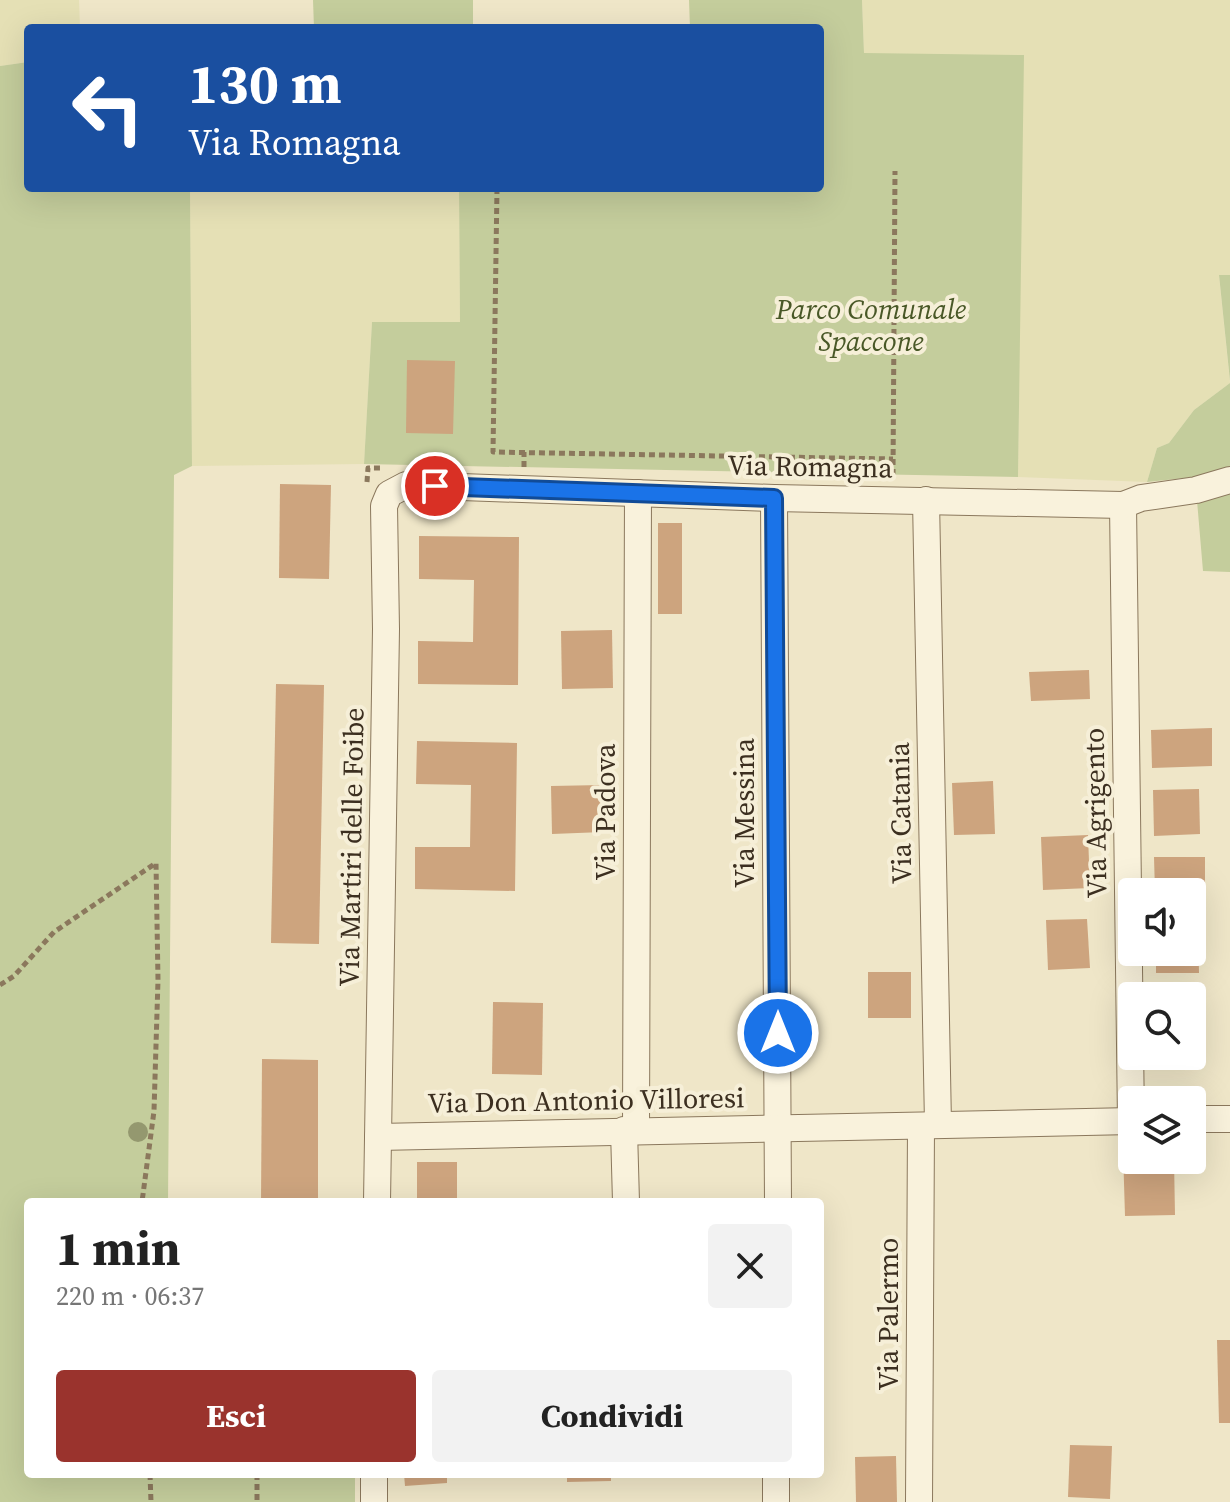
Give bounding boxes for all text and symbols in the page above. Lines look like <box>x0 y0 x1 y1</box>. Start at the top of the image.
text: 130 m <box>188 45 342 122</box>
icon: left <box>56 56 160 160</box>
text: Via Romagna <box>188 118 401 167</box>
park label: Parco Comunale Spaccone <box>775 290 967 360</box>
street label: Via Romagna <box>727 446 894 486</box>
pin <box>401 452 469 520</box>
icon: arrive <box>413 464 457 508</box>
street label: Via Martiri delle Foibe <box>330 707 372 987</box>
street label: Via Agrigento <box>1075 728 1115 898</box>
street label: Via Messina <box>725 737 763 888</box>
street label: Via Catania <box>880 741 920 884</box>
street label: Via Padova <box>586 743 624 881</box>
map controls <box>1118 878 1206 1174</box>
button: sound <box>1118 878 1206 966</box>
button: search <box>1118 982 1206 1070</box>
position arrow <box>736 991 820 1075</box>
street label: Via Don Antonio Villoresi <box>427 1078 745 1122</box>
button: layers <box>1118 1086 1206 1174</box>
text: 1 min <box>56 1215 181 1281</box>
button: close <box>708 1224 792 1308</box>
street label: Via Palermo <box>869 1238 907 1390</box>
text: 220 m · 06:37 <box>56 1278 204 1314</box>
button: Esci <box>56 1370 416 1462</box>
button: Condividi <box>432 1370 792 1462</box>

